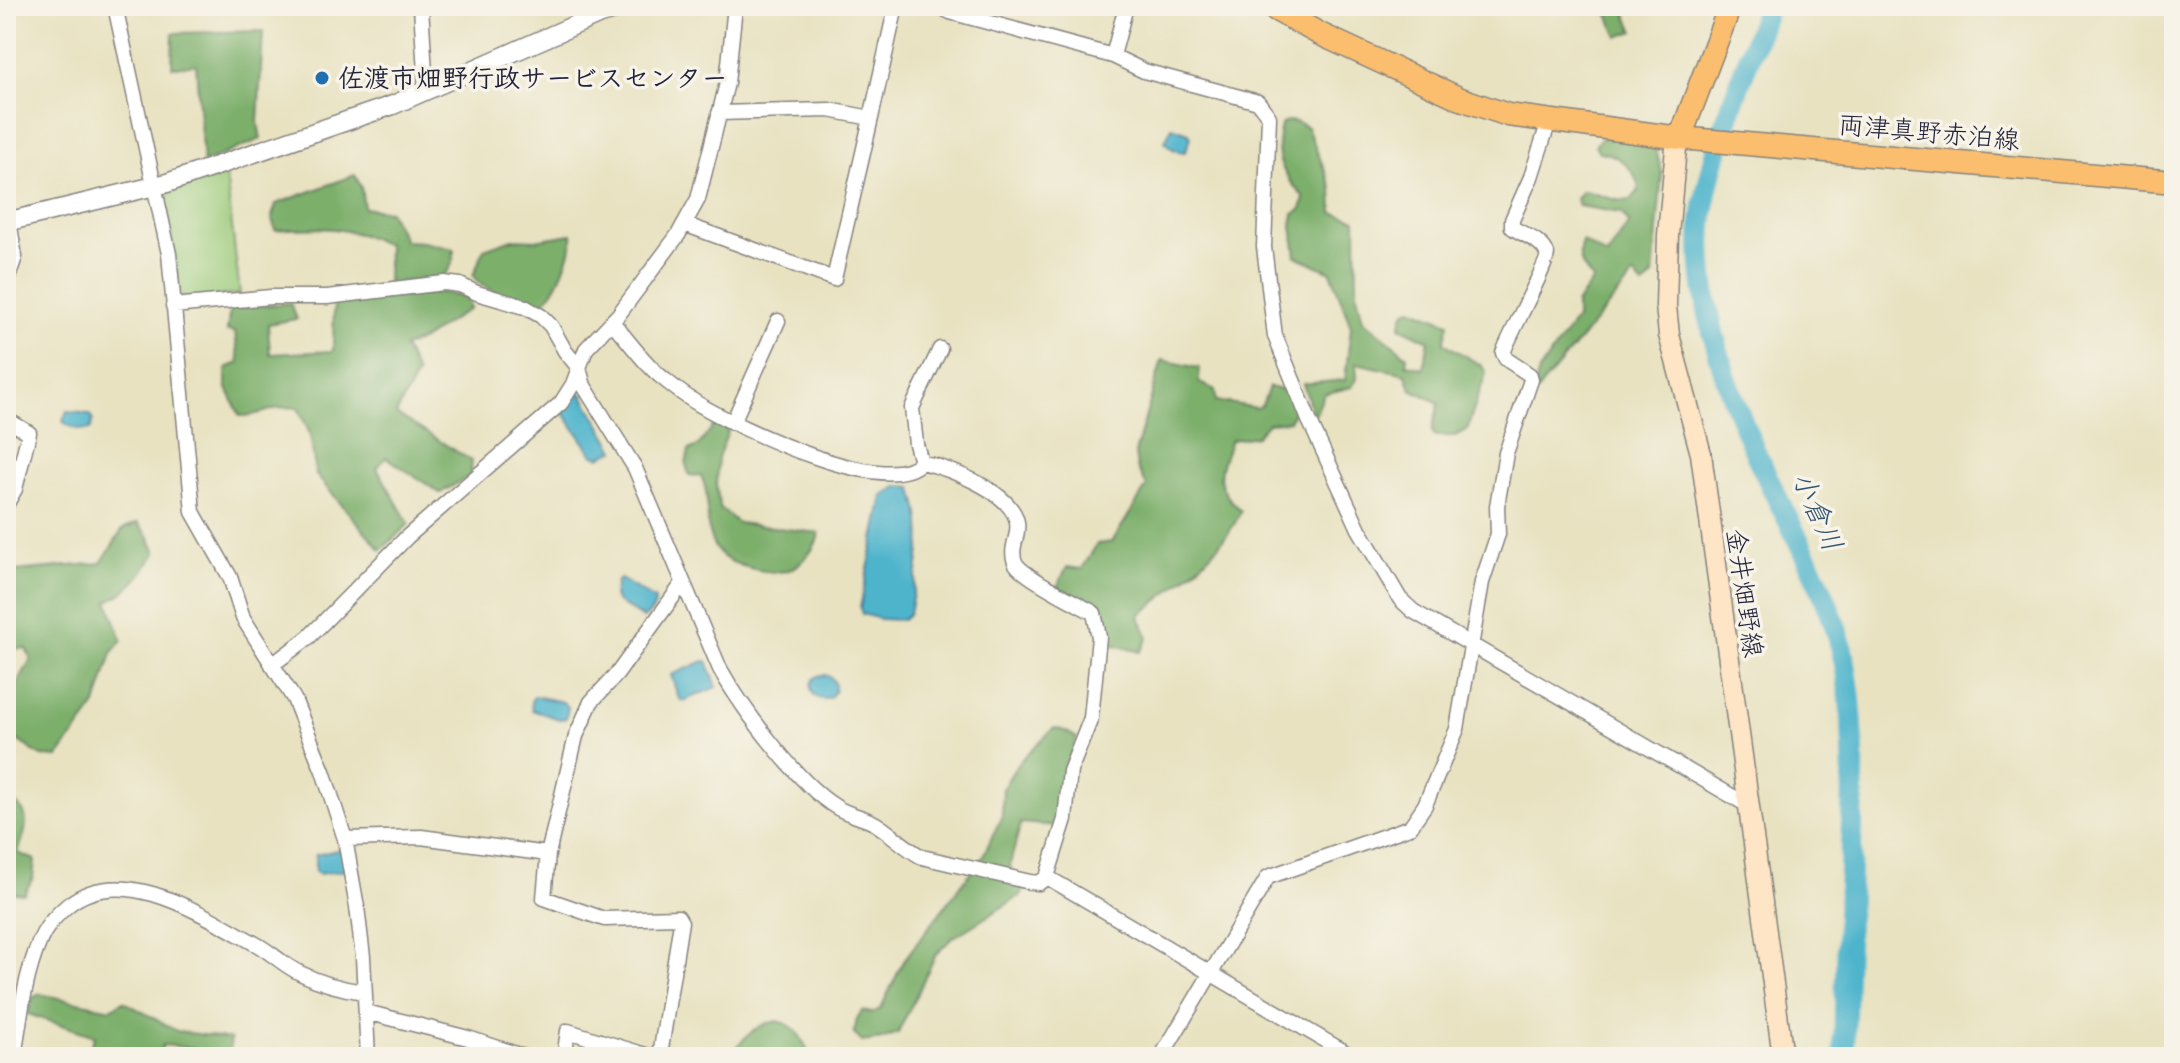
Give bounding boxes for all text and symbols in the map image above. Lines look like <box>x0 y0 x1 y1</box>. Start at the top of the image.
place label: 佐渡市畑野行政サービスセンター <box>338 63 727 100</box>
marker: 佐渡市畑野行政サービスセンター <box>313 69 331 87</box>
street label: 両津真野赤泊線 <box>1836 109 2021 162</box>
water label: 小倉川 <box>1778 467 1849 560</box>
street label: 金井畑野線 <box>1714 527 1769 660</box>

